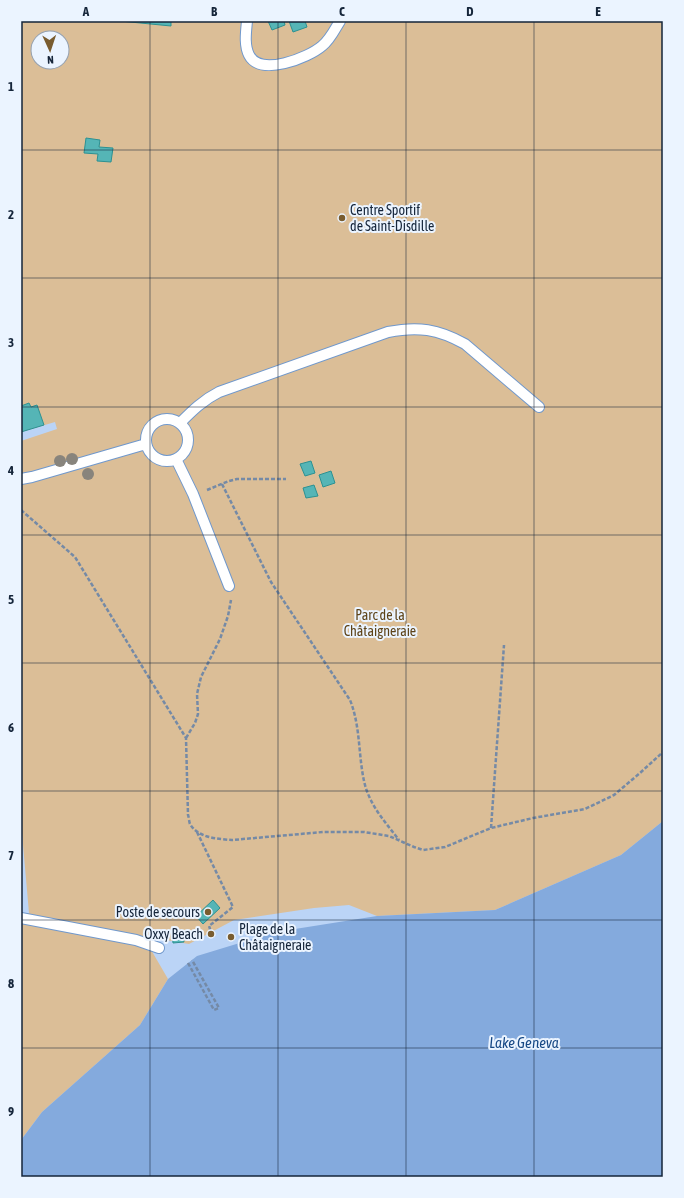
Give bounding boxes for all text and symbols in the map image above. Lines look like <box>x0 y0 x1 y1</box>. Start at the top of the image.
text: A <box>82 4 90 19</box>
text: B <box>211 4 218 19</box>
text: C <box>339 4 345 19</box>
text: D <box>466 4 474 19</box>
text: E <box>595 4 601 19</box>
north arrow <box>30 30 70 70</box>
text: N <box>47 54 54 66</box>
text: 1 <box>8 79 14 94</box>
place label: Centre Sportif de Saint-Disdille <box>350 202 434 234</box>
text: 2 <box>8 207 14 222</box>
marker: Centre Sportif de Saint-Disdille <box>337 213 347 223</box>
text: 3 <box>8 335 14 350</box>
text: 4 <box>7 463 14 478</box>
text: 5 <box>8 592 14 607</box>
park label: Parc de la Châtaigneraie <box>344 607 416 639</box>
text: 6 <box>8 720 14 735</box>
text: 7 <box>8 848 14 863</box>
place label: Poste de secours <box>116 904 200 920</box>
marker: Poste de secours <box>203 907 213 917</box>
place label: Plage de la Châtaigneraie <box>239 921 311 953</box>
place label: Oxxy Beach <box>144 926 203 942</box>
marker: Oxxy Beach <box>206 929 216 939</box>
marker: Plage de la Châtaigneraie <box>226 932 236 942</box>
text: 8 <box>8 976 14 991</box>
water label: Lake Geneva <box>489 1034 559 1051</box>
text: 9 <box>8 1104 14 1119</box>

